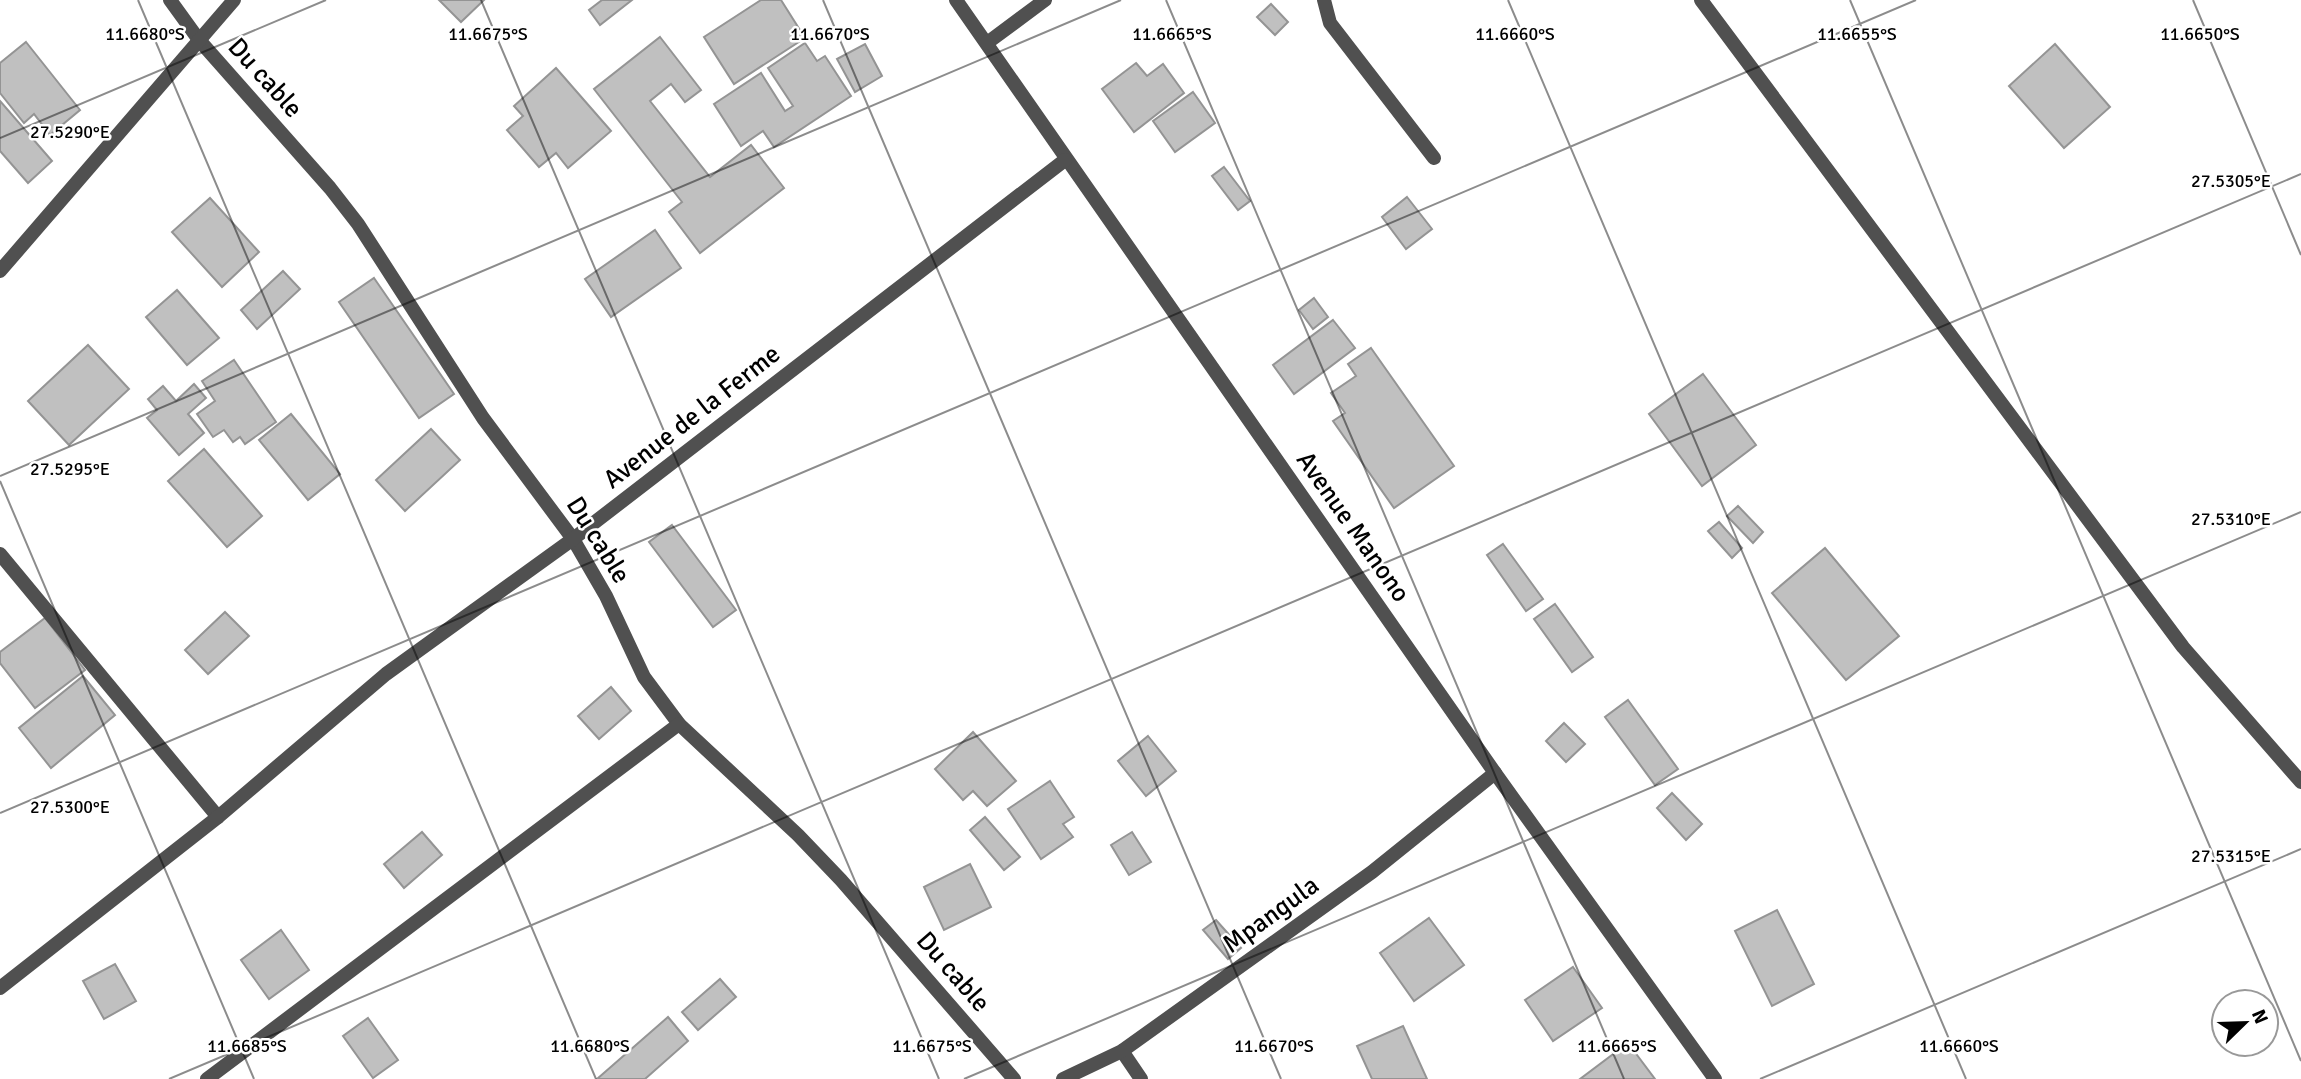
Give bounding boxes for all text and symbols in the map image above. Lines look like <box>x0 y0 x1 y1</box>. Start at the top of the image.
text: 11.6680°S <box>105 23 185 45</box>
text: 11.6675°S <box>448 23 528 45</box>
text: 11.6670°S <box>790 23 870 45</box>
text: 11.6665°S <box>1132 23 1212 45</box>
text: 11.6660°S <box>1475 23 1555 45</box>
text: 11.6655°S <box>1817 23 1897 45</box>
text: 11.6650°S <box>2160 23 2240 45</box>
street label: Du cable <box>221 31 309 125</box>
text: 27.5290°E <box>30 121 110 143</box>
text: 27.5305°E <box>2191 170 2271 192</box>
street label: Avenue de la Ferme <box>597 338 787 496</box>
street label: Avenue Manono <box>1289 445 1417 609</box>
text: 27.5295°E <box>30 458 110 480</box>
street label: Du cable <box>559 491 637 589</box>
text: 27.5310°E <box>2191 508 2271 530</box>
text: 27.5300°E <box>30 796 110 818</box>
text: 27.5315°E <box>2191 845 2271 867</box>
street label: Mpangula <box>1217 869 1325 961</box>
street label: Du cable <box>909 925 997 1019</box>
north arrow <box>2210 988 2280 1058</box>
text: N <box>2246 1006 2273 1028</box>
text: 11.6685°S <box>207 1035 287 1057</box>
text: 11.6680°S <box>550 1035 630 1057</box>
text: 11.6675°S <box>892 1035 972 1057</box>
text: 11.6670°S <box>1234 1035 1314 1057</box>
text: 11.6665°S <box>1577 1035 1657 1057</box>
text: 11.6660°S <box>1919 1035 1999 1057</box>

